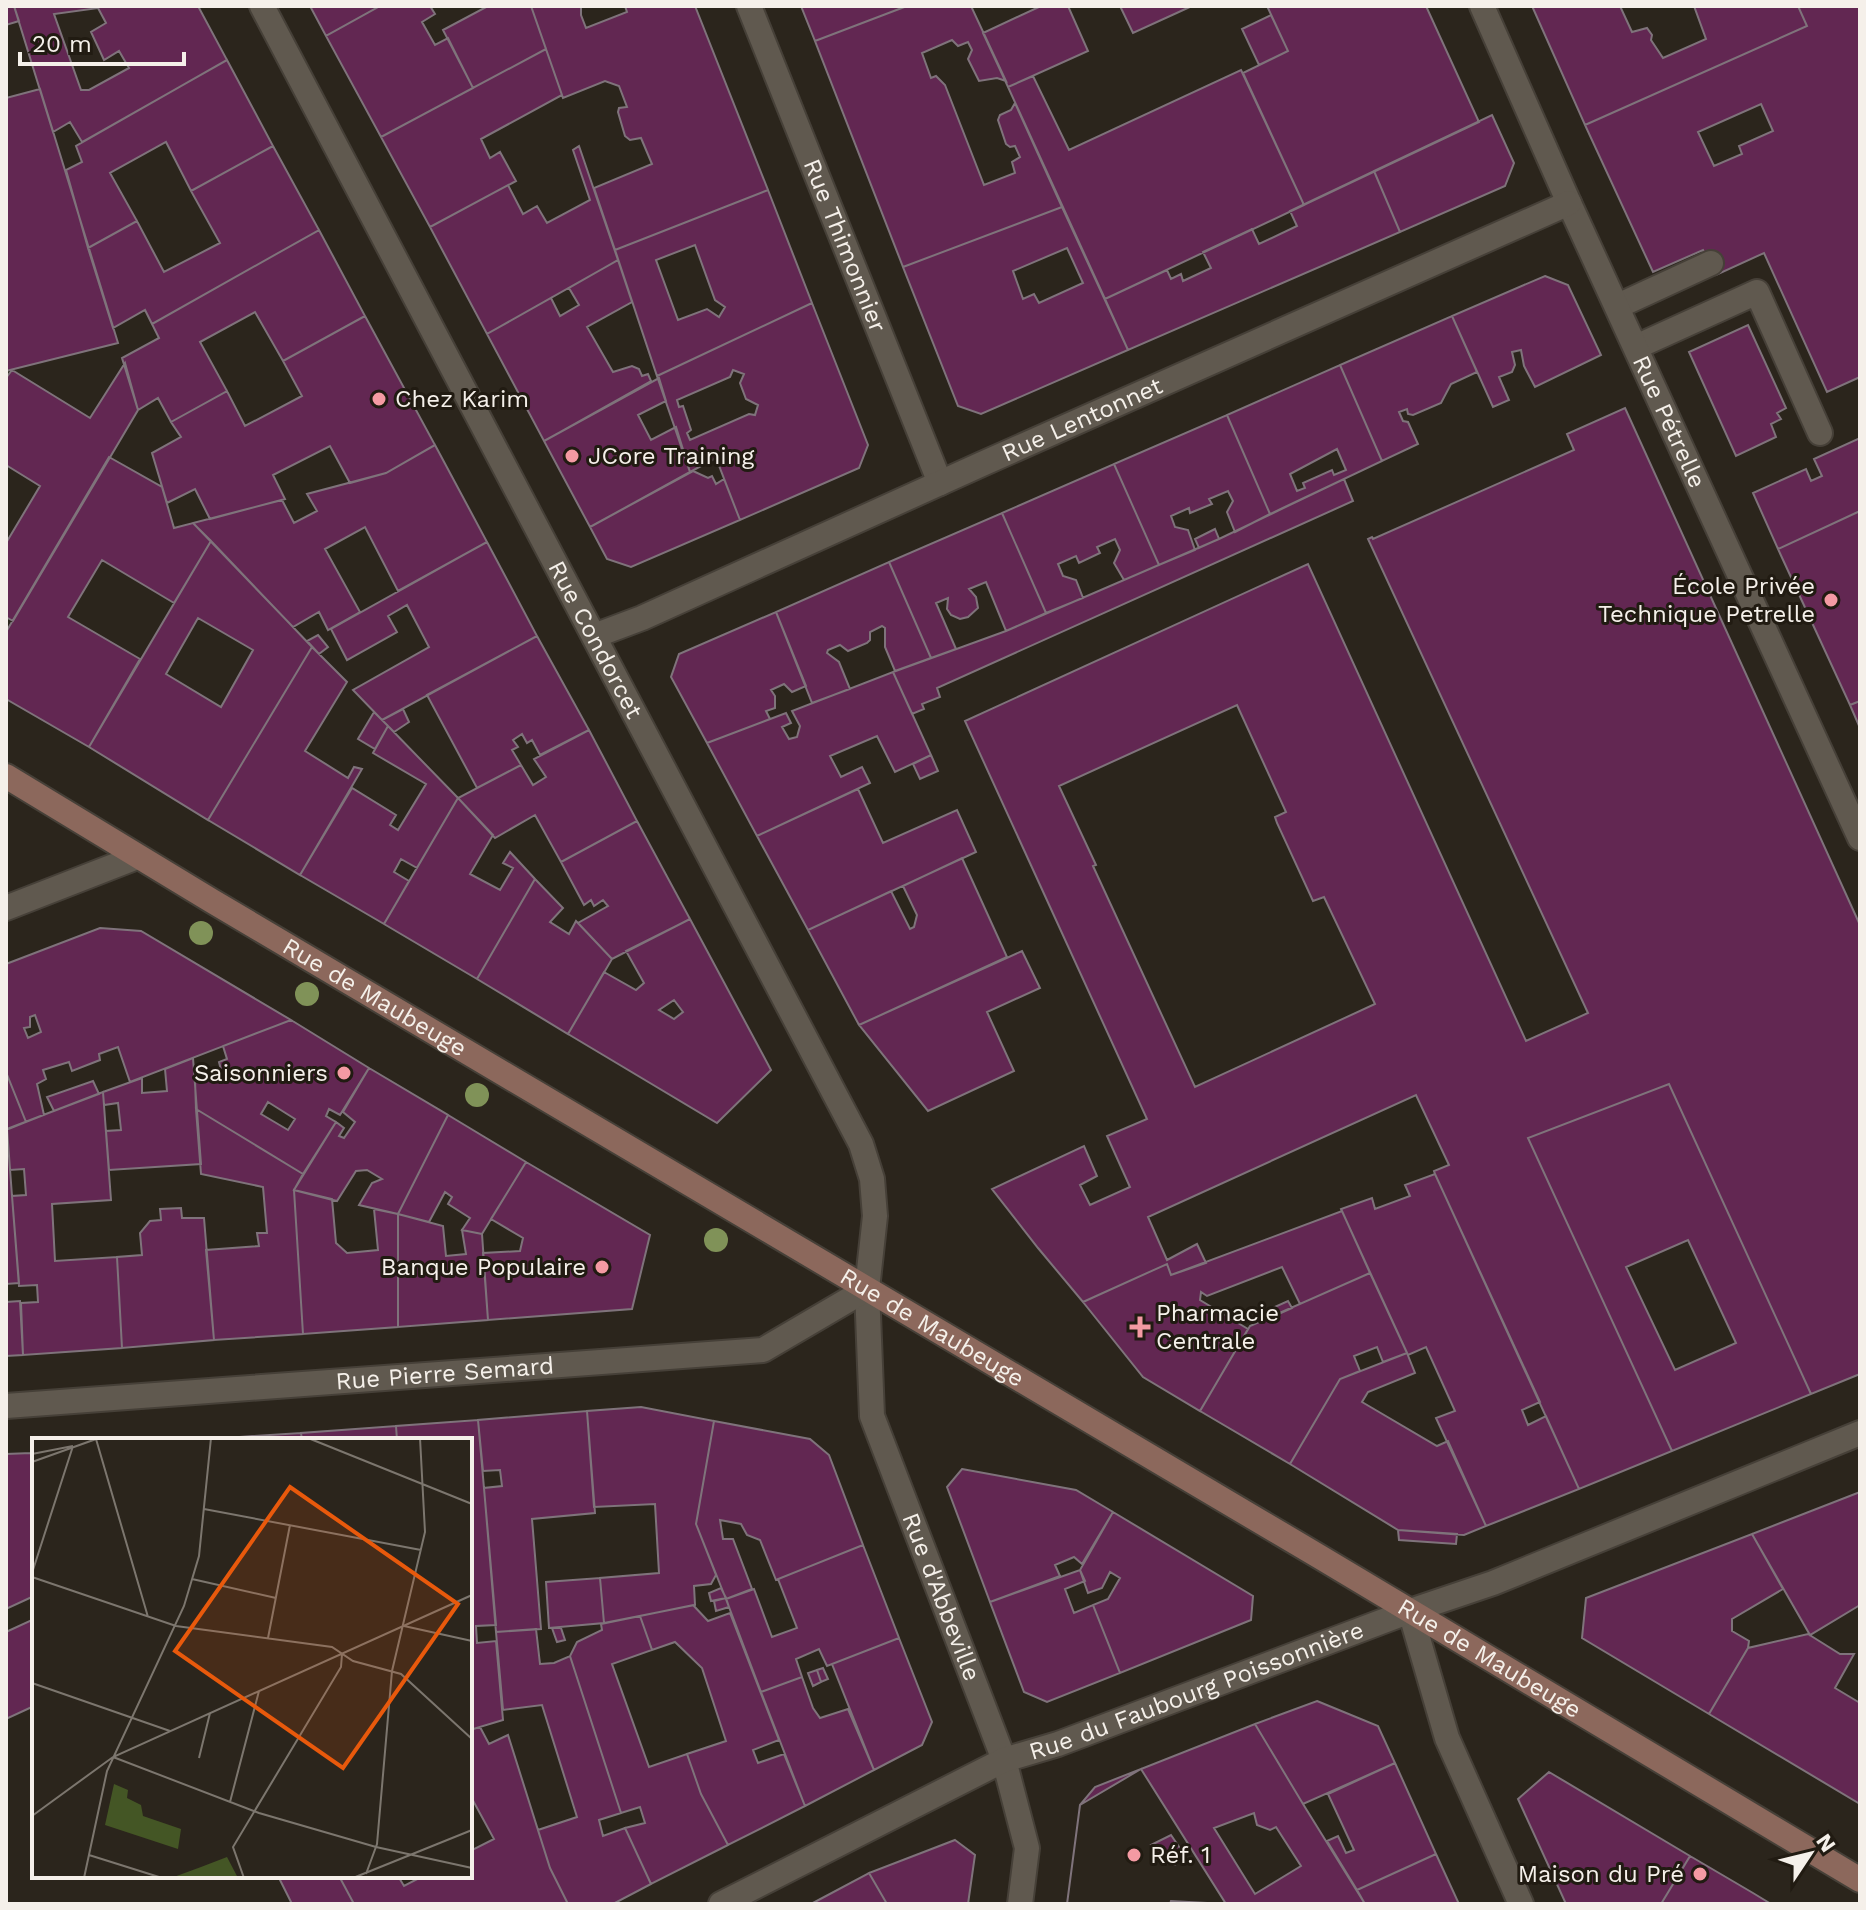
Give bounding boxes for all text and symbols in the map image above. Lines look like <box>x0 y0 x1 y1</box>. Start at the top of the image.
scale bar <box>20 16 184 66</box>
text: 20 m <box>32 30 92 58</box>
street label: Rue Thimonnier <box>798 155 892 336</box>
street label: Rue Pétrelle <box>1627 351 1712 492</box>
street label: Rue Lentonnet <box>997 372 1167 467</box>
place label: Chez Karim <box>395 385 529 413</box>
marker: Chez Karim <box>370 390 388 408</box>
place label: JCore Training <box>588 442 755 470</box>
marker: JCore Training <box>563 447 581 465</box>
street label: Rue Condorcet <box>543 556 648 723</box>
place label: École Privée Technique Petrelle <box>1598 572 1815 628</box>
marker: École Privée Technique Petrelle <box>1822 591 1840 609</box>
street label: Rue de Maubeuge <box>278 932 472 1063</box>
place label: Saisonniers <box>194 1059 328 1087</box>
marker: Saisonniers <box>335 1064 353 1082</box>
place label: Banque Populaire <box>381 1253 586 1281</box>
marker: Banque Populaire <box>593 1258 611 1276</box>
street label: Rue de Maubeuge <box>835 1262 1029 1393</box>
place label: Pharmacie Centrale <box>1156 1299 1279 1355</box>
marker: Pharmacie Centrale <box>1131 1318 1149 1336</box>
street label: Rue Pierre Semard <box>335 1352 555 1396</box>
inset map <box>32 1438 472 1878</box>
street label: Rue d'Abbeville <box>896 1509 986 1685</box>
street label: Rue de Maubeuge <box>1393 1593 1586 1724</box>
street label: Rue du Faubourg Poissonnière <box>1026 1616 1368 1766</box>
north arrow <box>1770 1814 1850 1894</box>
text: N <box>1811 1829 1841 1857</box>
place label: Réf. 1 <box>1150 1841 1211 1869</box>
marker: Réf. 1 <box>1125 1846 1143 1864</box>
place label: Maison du Pré <box>1518 1860 1684 1888</box>
marker: Maison du Pré <box>1691 1865 1709 1883</box>

